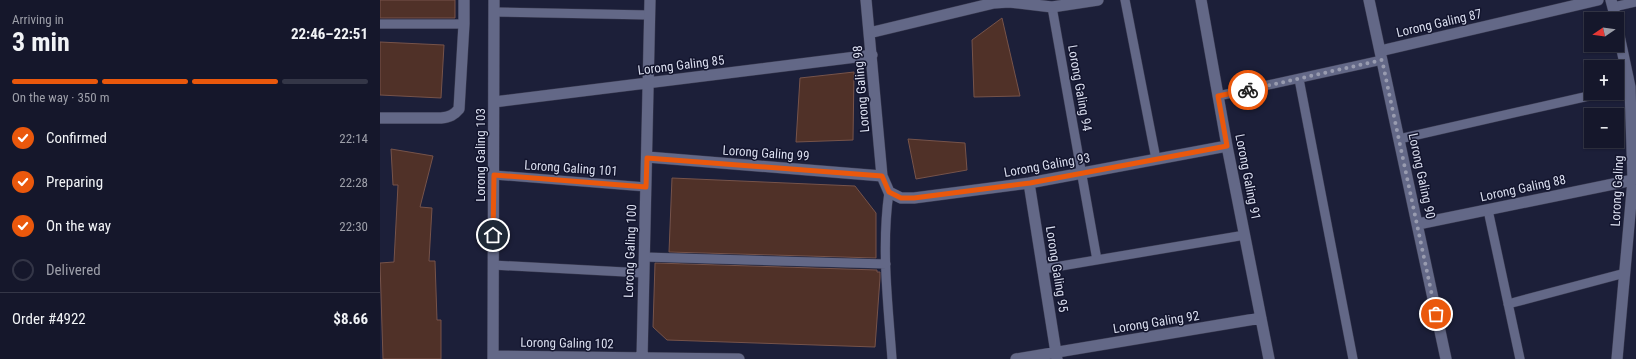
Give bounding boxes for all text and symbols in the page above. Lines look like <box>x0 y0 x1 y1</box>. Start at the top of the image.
street label: Lorong Galing 87 <box>1395 6 1483 40</box>
text: Arriving in <box>12 12 64 27</box>
north arrow <box>1584 12 1624 52</box>
map controls <box>1584 12 1624 148</box>
text: 22:46–22:51 <box>291 25 368 43</box>
text: 3 min <box>12 27 70 57</box>
street label: Lorong Galing 94 <box>1065 44 1095 133</box>
street label: Lorong Galing 98 <box>850 45 872 133</box>
street label: Lorong Galing 85 <box>637 52 725 78</box>
button: + <box>1584 60 1624 100</box>
courier <box>1228 70 1268 110</box>
icon: bike <box>1237 79 1259 101</box>
text: On the way · 350 m <box>12 90 109 105</box>
street label: Lorong Galing 103 <box>473 108 488 202</box>
button: − <box>1584 108 1624 148</box>
icon: check <box>12 127 34 149</box>
text: Confirmed <box>46 129 107 147</box>
text: 22:14 <box>339 131 368 146</box>
street label: Lorong Galing 90 <box>1406 132 1438 220</box>
street label: Lorong Galing 91 <box>1232 133 1264 221</box>
street label: Lorong Galing 99 <box>722 142 810 164</box>
street label: Lorong Galing 93 <box>1003 150 1091 180</box>
street label: Lorong Galing <box>1608 155 1626 227</box>
street label: Lorong Galing 101 <box>524 157 618 179</box>
icon: check <box>12 171 34 193</box>
street label: Lorong Galing 88 <box>1479 172 1567 204</box>
text: Preparing <box>46 173 103 191</box>
text: 22:28 <box>339 175 368 190</box>
street label: Lorong Galing 100 <box>621 204 639 298</box>
icon: check <box>12 215 34 237</box>
text: On the way <box>46 217 111 235</box>
pin <box>476 218 510 252</box>
text: 22:30 <box>339 219 368 234</box>
icon: home <box>482 224 504 246</box>
street label: Lorong Galing 95 <box>1043 225 1071 313</box>
text: Delivered <box>46 261 101 279</box>
pin <box>1419 297 1453 331</box>
icon: bag <box>1425 303 1447 325</box>
street label: Lorong Galing 92 <box>1112 308 1200 336</box>
text: Order #4922 <box>12 310 86 328</box>
text: $8.66 <box>333 310 368 328</box>
street label: Lorong Galing 102 <box>520 335 614 351</box>

